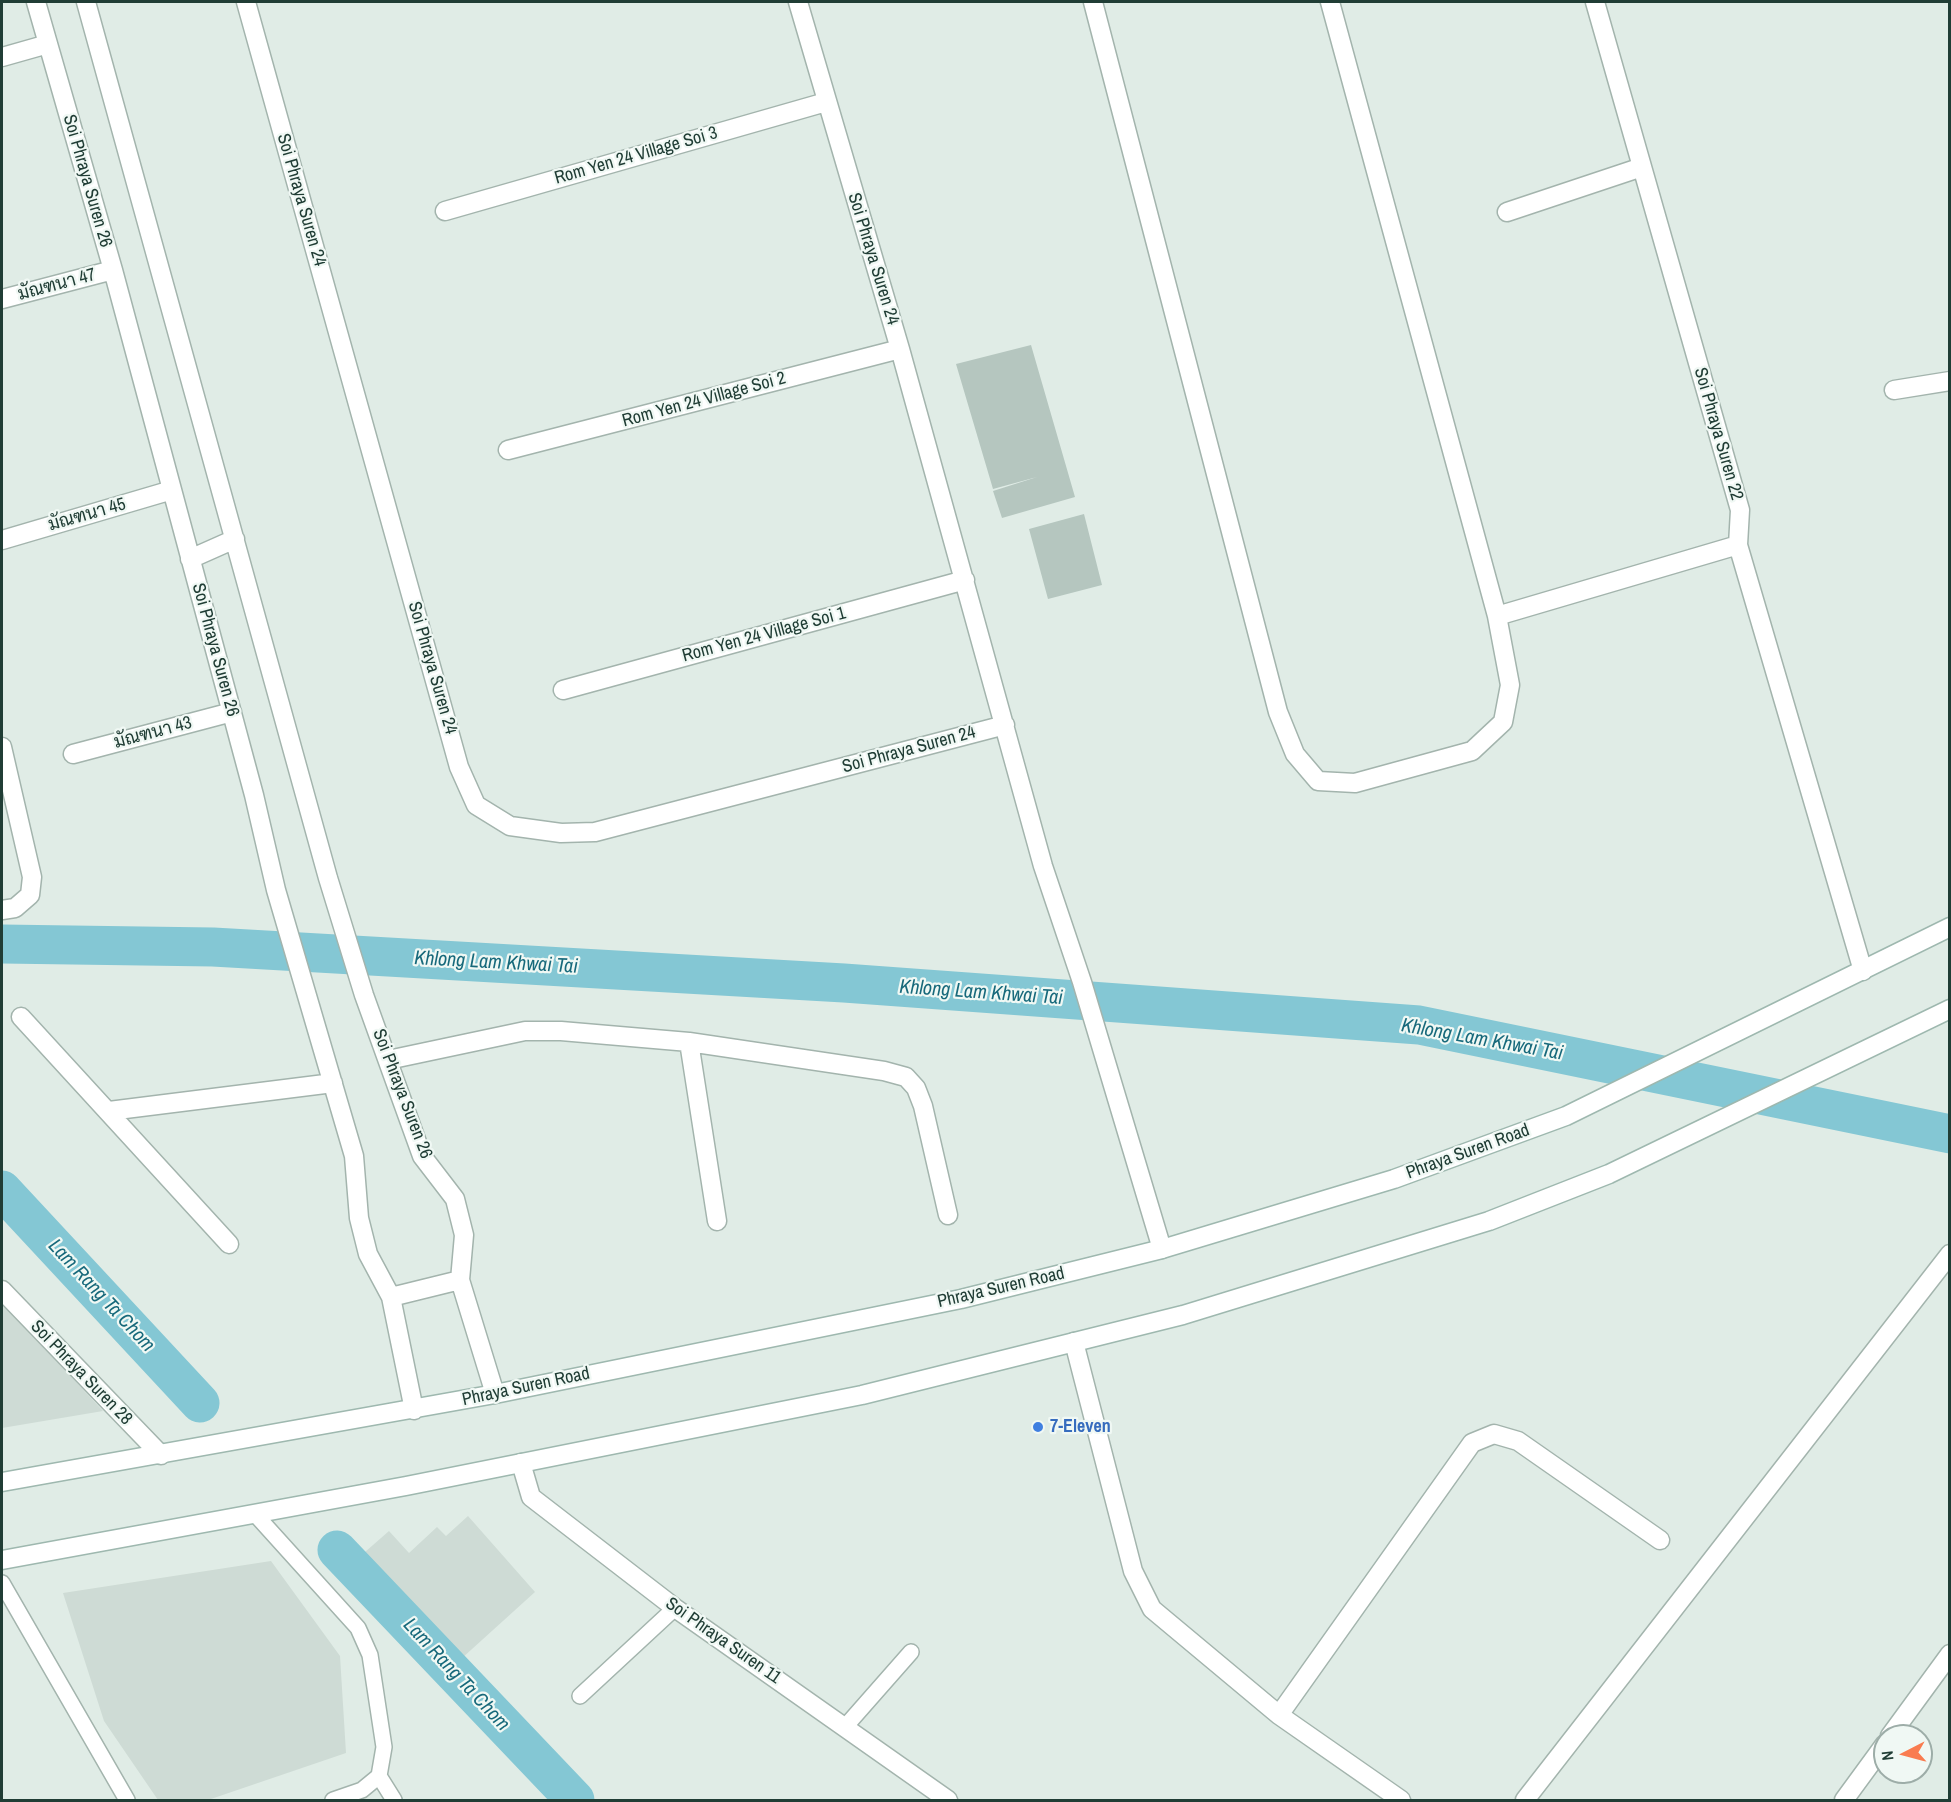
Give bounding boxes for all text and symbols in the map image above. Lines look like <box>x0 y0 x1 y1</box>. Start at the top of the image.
street label: Soi Phraya Suren 26 <box>58 112 116 250</box>
street label: Rom Yen 24 Village Soi 3 <box>552 122 720 190</box>
street label: Soi Phraya Suren 24 <box>272 131 330 269</box>
street label: Soi Phraya Suren 24 <box>843 190 903 328</box>
street label: มัณฑนา 47 <box>16 264 98 306</box>
street label: Soi Phraya Suren 22 <box>1689 365 1747 503</box>
street label: Rom Yen 24 Village Soi 2 <box>620 368 788 432</box>
street label: มัณฑนา 45 <box>46 494 128 536</box>
street label: Soi Phraya Suren 26 <box>187 581 243 719</box>
street label: Soi Phraya Suren 24 <box>403 599 461 737</box>
street label: Rom Yen 24 Village Soi 1 <box>680 603 848 667</box>
street label: มัณฑนา 43 <box>112 712 194 754</box>
street label: Soi Phraya Suren 24 <box>840 722 978 778</box>
water label: Khlong Lam Khwai Tai <box>414 947 578 979</box>
water label: Khlong Lam Khwai Tai <box>899 975 1063 1011</box>
water label: Khlong Lam Khwai Tai <box>1399 1014 1565 1066</box>
street label: Soi Phraya Suren 26 <box>367 1026 437 1162</box>
street label: Phraya Suren Road <box>1403 1120 1533 1184</box>
water label: Lam Rang Ta Chom <box>43 1235 159 1357</box>
street label: Phraya Suren Road <box>935 1263 1067 1313</box>
street label: Soi Phraya Suren 28 <box>26 1316 136 1430</box>
street label: Phraya Suren Road <box>460 1363 592 1411</box>
place label: 7-Eleven <box>1050 1416 1111 1438</box>
marker: 7-Eleven <box>1031 1420 1045 1434</box>
street label: Soi Phraya Suren 11 <box>661 1593 785 1689</box>
water label: Lam Rang Ta Chom <box>398 1614 514 1736</box>
north arrow <box>1873 1724 1933 1784</box>
text: N <box>1876 1750 1899 1762</box>

